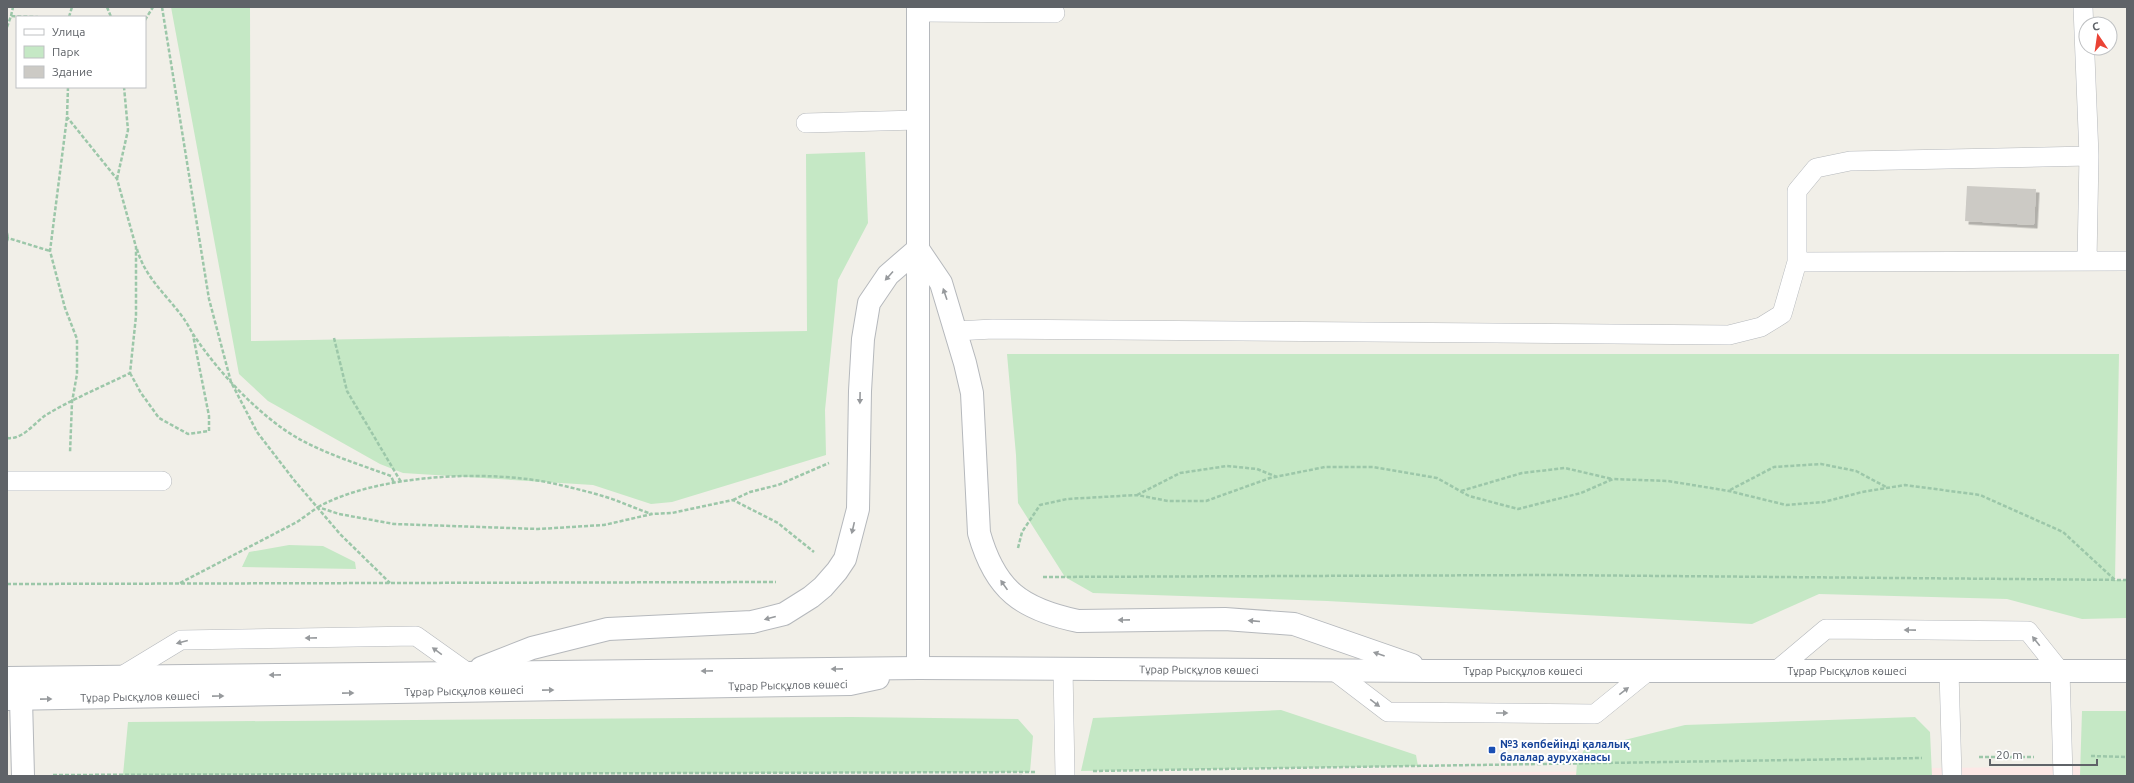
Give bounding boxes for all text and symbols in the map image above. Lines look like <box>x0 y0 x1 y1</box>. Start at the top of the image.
legend <box>16 16 146 88</box>
north arrow <box>2078 16 2118 56</box>
text: С <box>2091 20 2101 33</box>
text: Улица <box>52 25 85 38</box>
text: Парк <box>52 45 80 58</box>
text: Здание <box>52 65 93 78</box>
one-way arrow <box>885 271 894 280</box>
one-way arrow <box>941 288 947 300</box>
one-way arrow <box>857 392 863 405</box>
one-way arrow <box>850 521 856 534</box>
one-way arrow <box>1000 580 1008 591</box>
one-way arrow <box>764 615 776 621</box>
one-way arrow <box>1118 617 1130 624</box>
one-way arrow <box>1248 618 1260 624</box>
one-way arrow <box>1903 627 1916 633</box>
one-way arrow <box>304 635 317 641</box>
one-way arrow <box>2031 635 2040 646</box>
one-way arrow <box>175 639 187 645</box>
one-way arrow <box>431 646 442 655</box>
one-way arrow <box>1373 650 1385 656</box>
street label: Тұрар Рысқұлов көшесі <box>1139 663 1259 676</box>
street label: Тұрар Рысқұлов көшесі <box>1463 665 1583 677</box>
street label: Тұрар Рысқұлов көшесі <box>1787 665 1907 677</box>
one-way arrow <box>830 666 843 672</box>
one-way arrow <box>701 667 713 674</box>
one-way arrow <box>268 672 281 678</box>
street label: Тұрар Рысқұлов көшесі <box>728 678 848 692</box>
street label: Тұрар Рысқұлов көшесі <box>404 684 524 698</box>
one-way arrow <box>1618 686 1629 695</box>
one-way arrow <box>542 687 555 693</box>
street label: Тұрар Рысқұлов көшесі <box>80 690 200 704</box>
one-way arrow <box>342 690 355 696</box>
one-way arrow <box>212 693 225 699</box>
one-way arrow <box>40 696 53 702</box>
one-way arrow <box>1370 698 1380 706</box>
one-way arrow <box>1496 710 1509 716</box>
place label: №3 көпбейінді қалалық балалар ауруханасы <box>1500 738 1630 763</box>
scale bar <box>1990 741 2097 767</box>
marker: №3 көпбейінді қалалық балалар ауруханасы <box>1487 745 1497 755</box>
text: 20 m <box>1996 748 2023 761</box>

